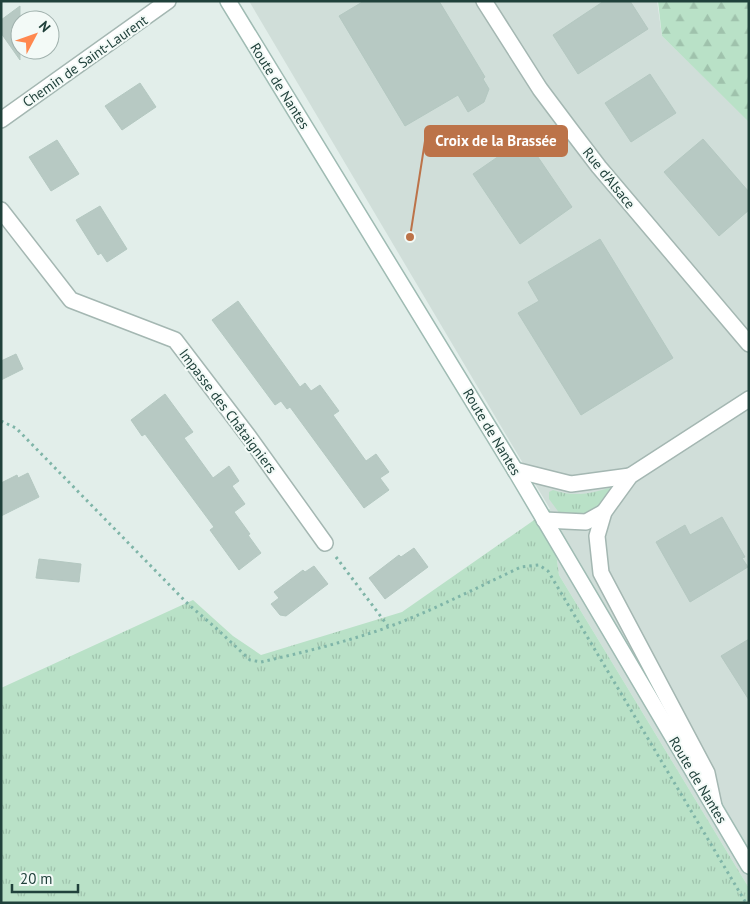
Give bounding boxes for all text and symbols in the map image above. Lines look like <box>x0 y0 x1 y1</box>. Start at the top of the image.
north arrow <box>10 10 60 60</box>
street label: Chemin de Saint-Laurent <box>19 11 151 111</box>
text: N <box>35 17 55 36</box>
street label: Route de Nantes <box>246 40 314 132</box>
callout: Croix de la Brassée <box>425 126 567 156</box>
text: Croix de la Brassée <box>435 131 557 150</box>
street label: Rue d'Alsace <box>579 144 639 212</box>
street label: Impasse des Châtaigniers <box>175 345 281 477</box>
street label: Route de Nantes <box>459 385 525 479</box>
street label: Route de Nantes <box>665 733 731 827</box>
scale bar <box>12 862 79 894</box>
text: 20 m <box>20 869 53 888</box>

